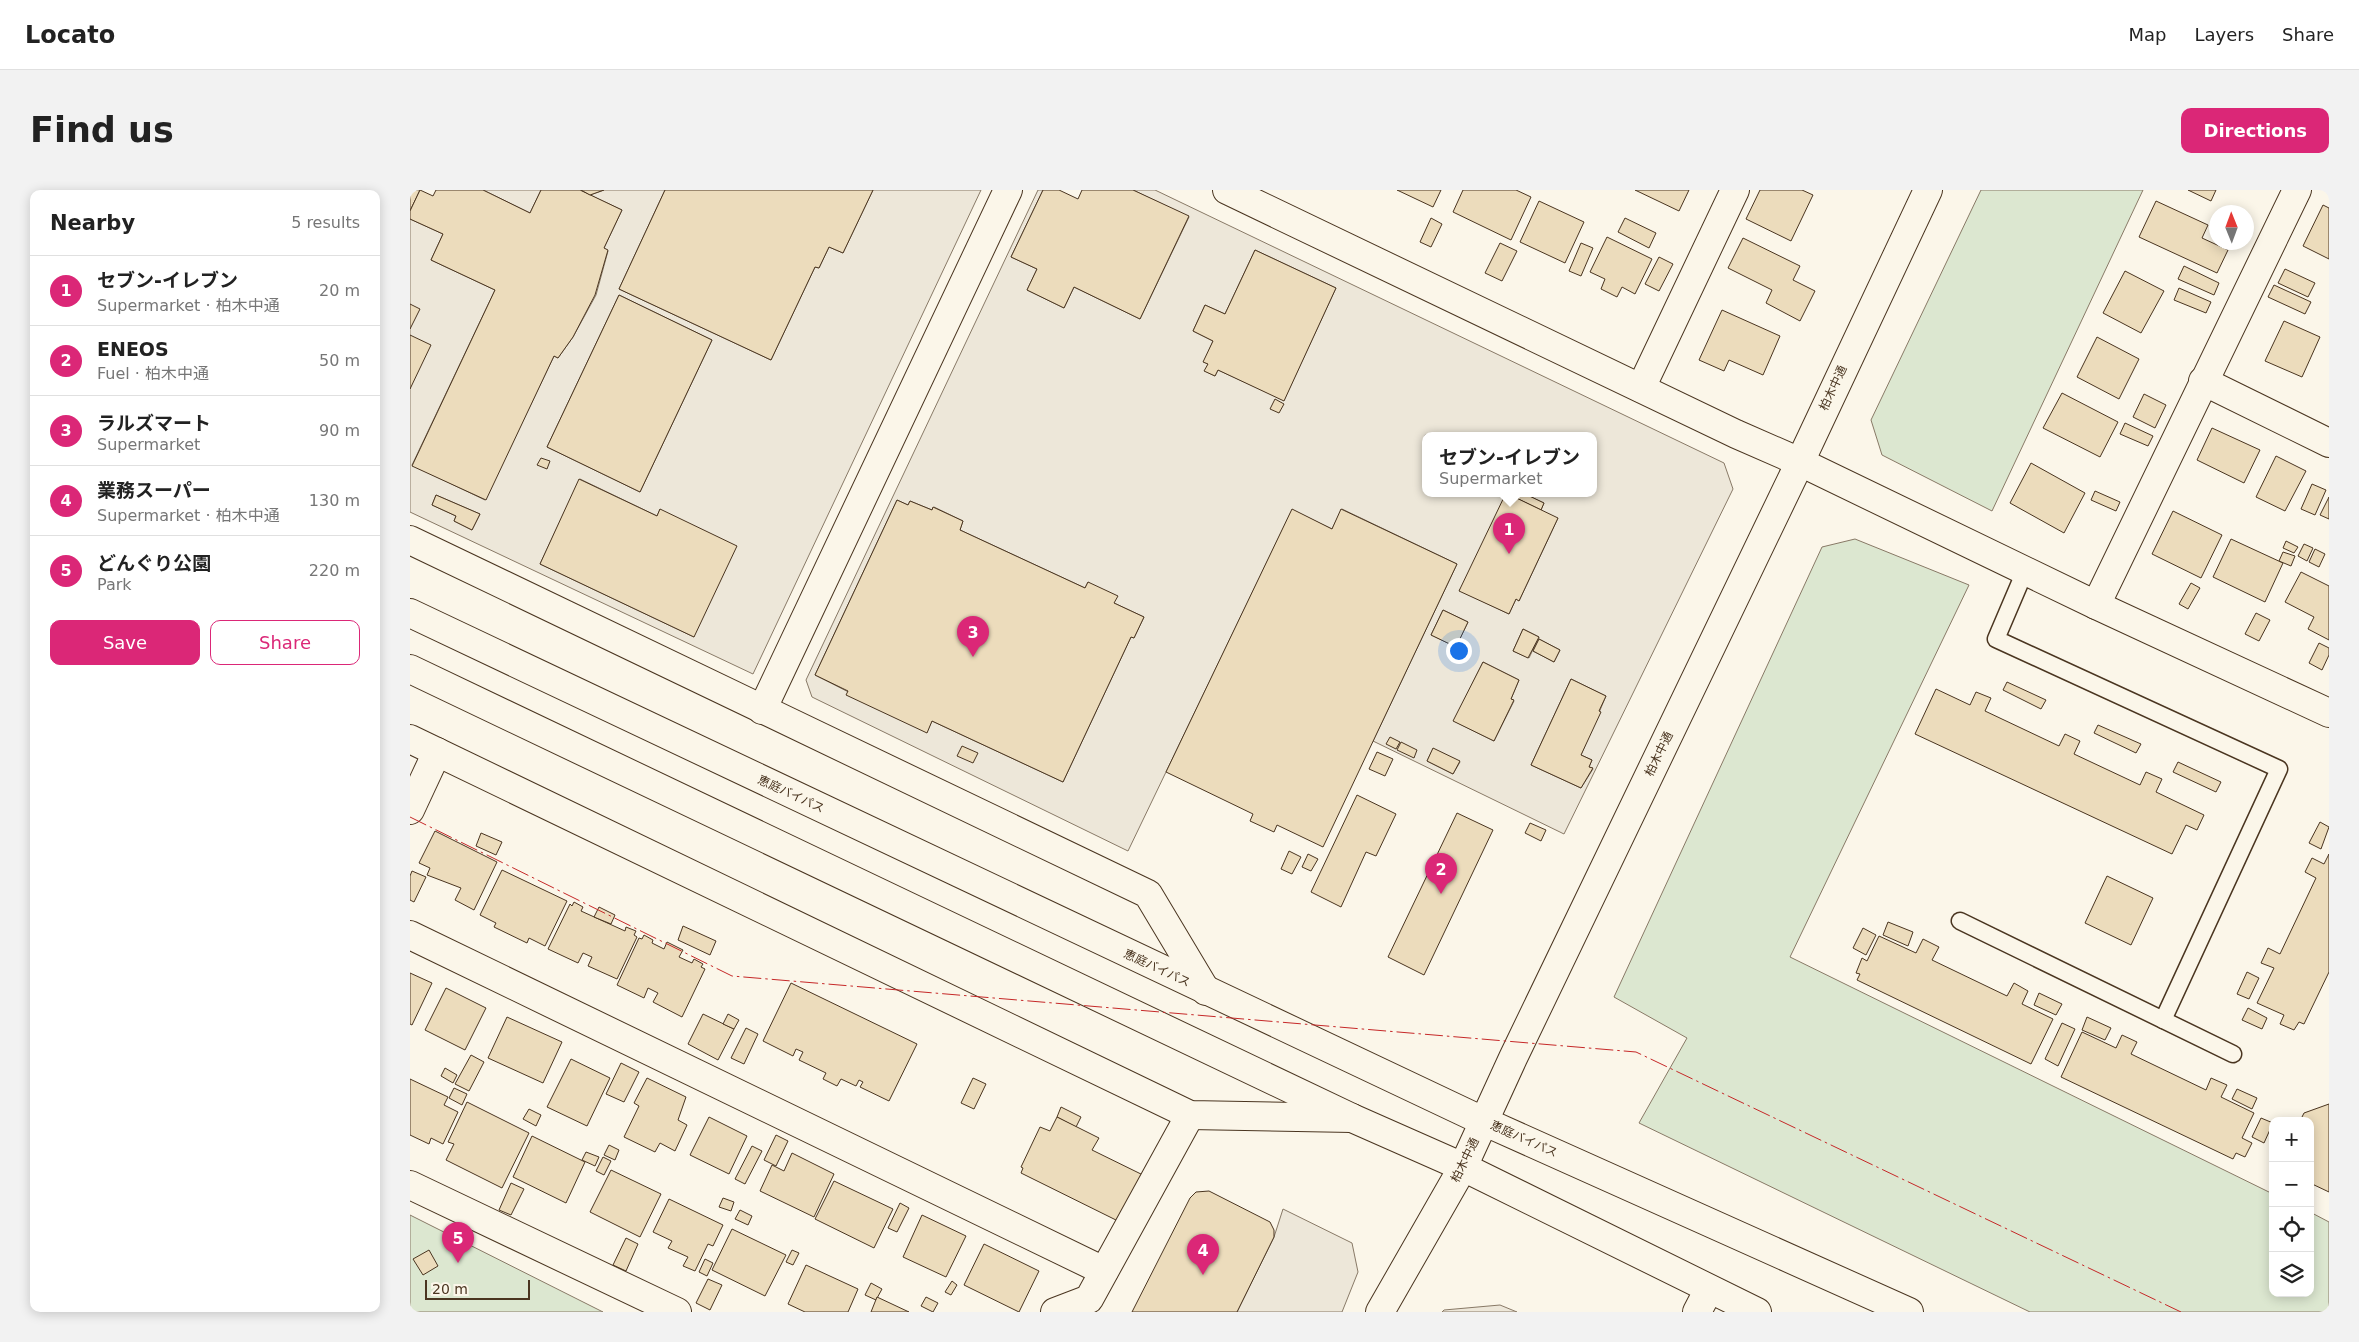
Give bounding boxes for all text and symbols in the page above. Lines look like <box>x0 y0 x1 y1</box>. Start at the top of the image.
text: Locato <box>25 21 115 49</box>
text: Map <box>2128 24 2166 45</box>
text: Layers <box>2194 24 2254 45</box>
text: Share <box>2282 24 2334 45</box>
button: Directions <box>2181 108 2329 153</box>
text: Find us <box>30 110 174 150</box>
north arrow <box>2209 205 2254 250</box>
text: Nearby <box>50 211 135 235</box>
text: 5 results <box>291 213 360 232</box>
text: セブン-イレブン <box>97 269 238 291</box>
text: 1 <box>60 281 72 300</box>
text: 20 m <box>319 281 360 300</box>
text: Supermarket · 柏木中通 <box>97 296 280 315</box>
text: ENEOS <box>97 338 169 360</box>
text: 2 <box>60 351 72 370</box>
text: 50 m <box>319 351 360 370</box>
street label: 柏木中通 <box>1817 363 1849 413</box>
text: Fuel · 柏木中通 <box>97 364 209 383</box>
text: ラルズマート <box>97 412 211 434</box>
text: 3 <box>60 421 72 440</box>
text: 90 m <box>319 421 360 440</box>
popup <box>1422 432 1597 497</box>
text: Supermarket <box>97 435 200 454</box>
text: セブン-イレブン <box>1439 446 1580 468</box>
text: Supermarket <box>1439 469 1542 488</box>
text: 業務スーパー <box>97 479 211 501</box>
text: 4 <box>60 491 72 510</box>
text: 130 m <box>309 491 360 510</box>
text: Supermarket · 柏木中通 <box>97 506 280 525</box>
pin: 1 <box>1493 513 1525 554</box>
text: どんぐり公園 <box>97 552 211 574</box>
text: 5 <box>60 561 72 580</box>
text: 220 m <box>309 561 360 580</box>
text: Park <box>97 575 132 594</box>
pin: 3 <box>957 616 989 657</box>
button: Save <box>50 620 200 665</box>
button: Share <box>210 620 360 665</box>
your location <box>1446 638 1472 664</box>
street label: 柏木中通 <box>1642 729 1676 779</box>
street label: 恵庭バイパス <box>756 772 826 816</box>
pin: 2 <box>1425 853 1457 894</box>
street label: 恵庭バイパス <box>1122 946 1192 990</box>
map controls <box>2269 1117 2314 1297</box>
button: + <box>2269 1117 2314 1162</box>
street label: 恵庭バイパス <box>1488 1118 1560 1160</box>
street label: 柏木中通 <box>1448 1135 1482 1185</box>
button: − <box>2269 1162 2314 1207</box>
button: locate <box>2269 1207 2314 1252</box>
pin: 5 <box>442 1222 474 1263</box>
pin: 4 <box>1187 1234 1219 1275</box>
button: layers <box>2269 1252 2314 1297</box>
scale bar <box>425 1277 530 1300</box>
text: 20 m <box>432 1281 468 1297</box>

